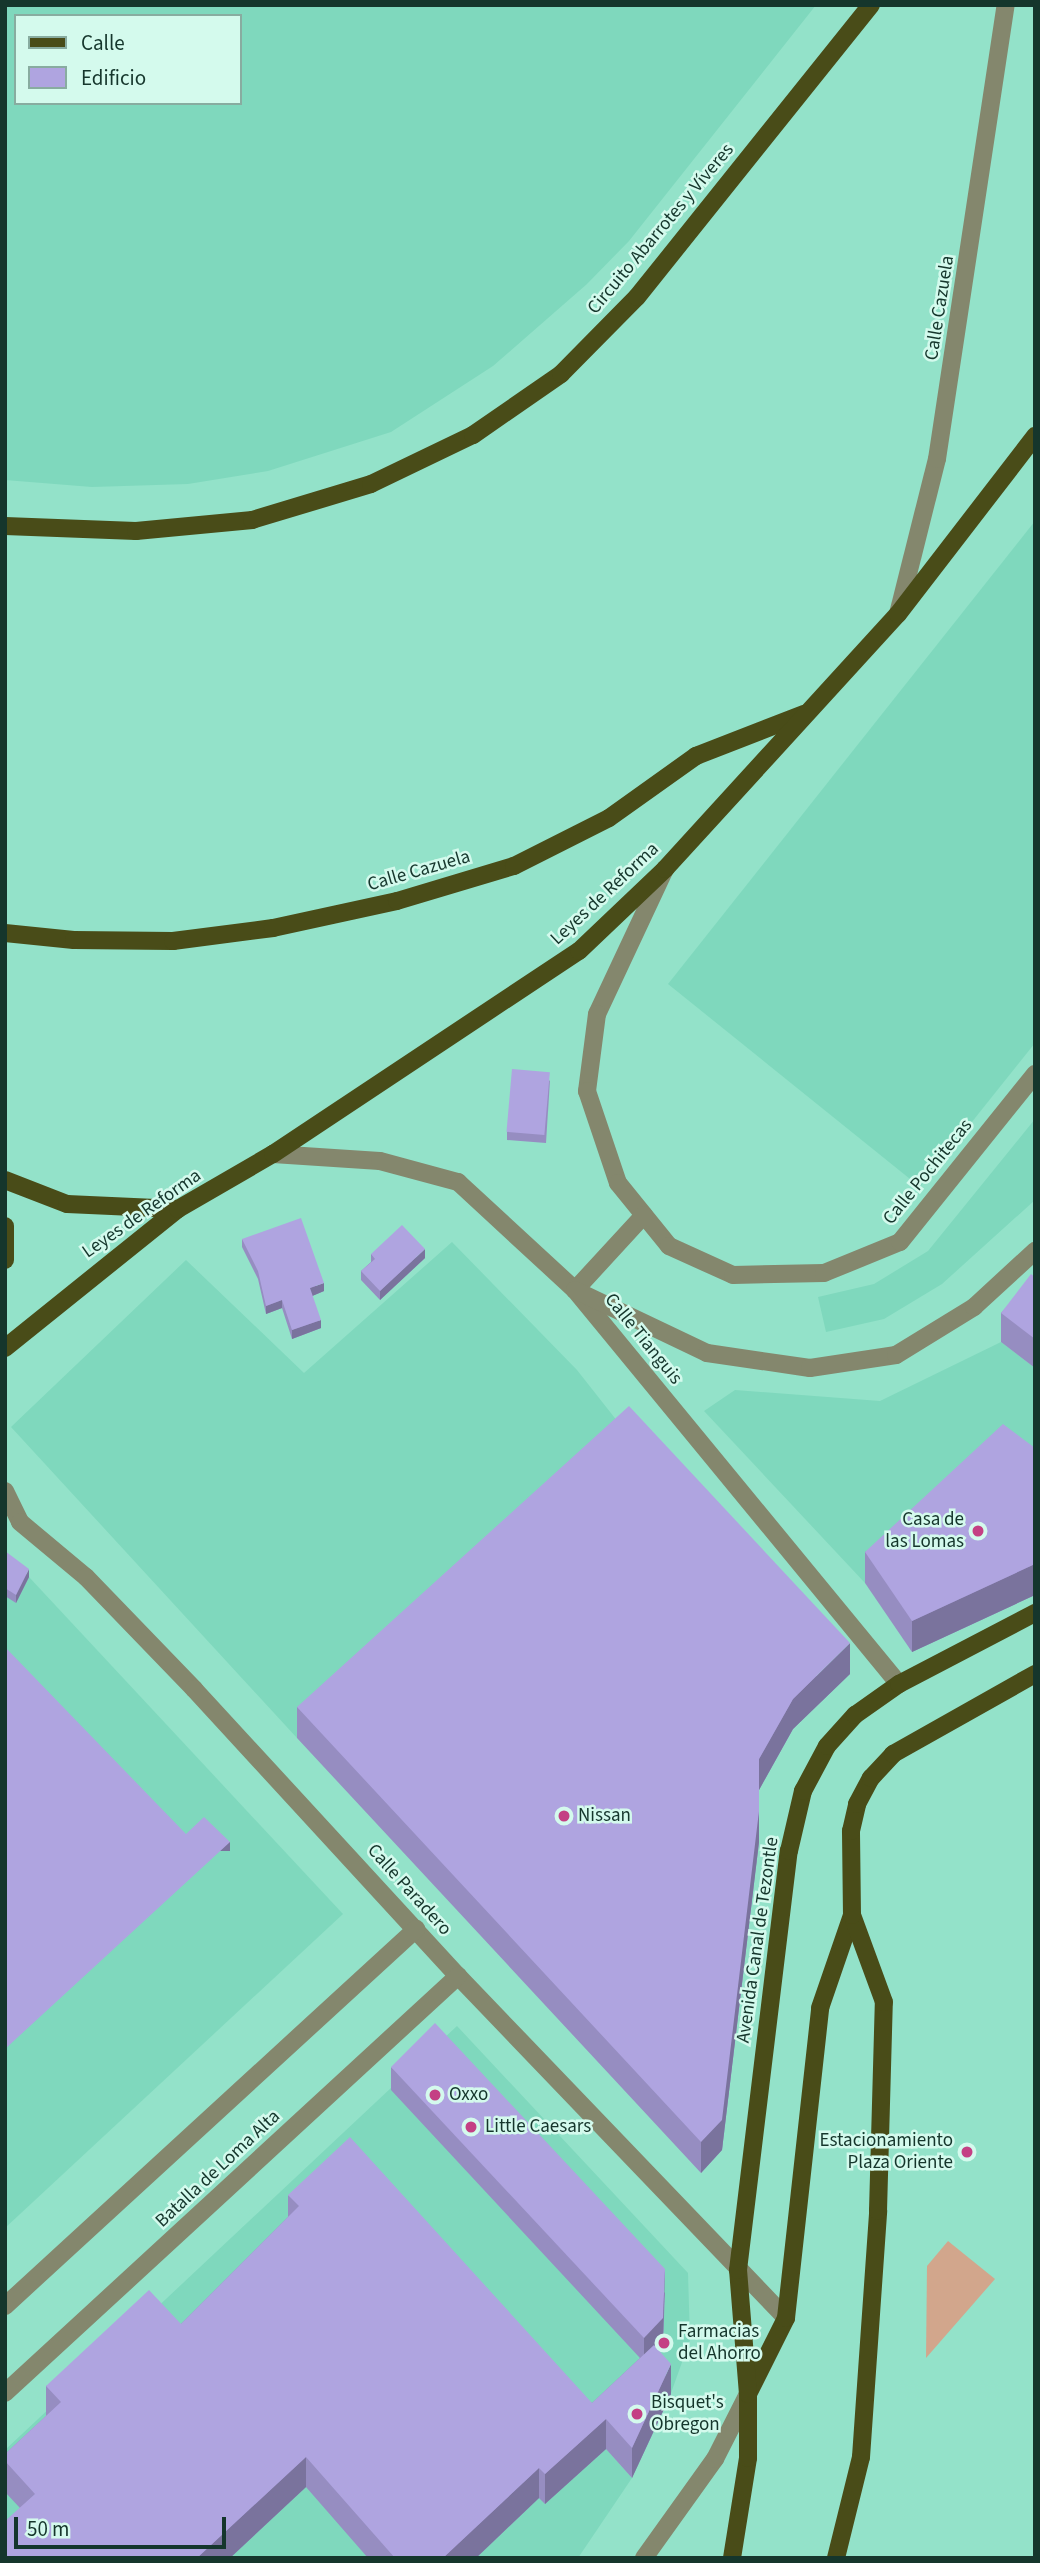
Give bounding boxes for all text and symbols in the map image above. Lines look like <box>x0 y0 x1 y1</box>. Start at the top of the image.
legend <box>14 14 242 105</box>
text: Calle <box>81 28 125 58</box>
text: Edificio <box>81 63 146 93</box>
street label: Circuito Abarrotes y Víveres <box>583 139 739 319</box>
street label: Calle Cazuela <box>920 254 960 362</box>
street label: Leyes de Reforma <box>546 838 664 950</box>
street label: Calle Cazuela <box>365 845 473 897</box>
street label: Calle Pochitecas <box>878 1115 978 1229</box>
street label: Leyes de Reforma <box>78 1165 206 1263</box>
street label: Calle Tianguis <box>599 1289 687 1389</box>
place label: Casa de las Lomas <box>885 1509 964 1553</box>
marker: Casa de las Lomas <box>970 1523 986 1539</box>
place label: Nissan <box>578 1805 631 1827</box>
marker: Nissan <box>556 1808 572 1824</box>
street label: Avenida Canal de Tezontle <box>732 1836 784 2044</box>
street label: Calle Paradero <box>362 1840 456 1940</box>
place label: Oxxo <box>449 2084 488 2106</box>
marker: Oxxo <box>427 2087 443 2103</box>
street label: Batalla de Loma Alta <box>151 2105 285 2233</box>
place label: Little Caesars <box>485 2116 591 2138</box>
marker: Little Caesars <box>463 2119 479 2135</box>
place label: Estacionamiento Plaza Oriente <box>820 2130 953 2174</box>
marker: Estacionamiento Plaza Oriente <box>959 2144 975 2160</box>
place label: Farmacias del Ahorro <box>678 2321 761 2365</box>
marker: Farmacias del Ahorro <box>656 2335 672 2351</box>
place label: Bisquet's Obregon <box>651 2392 724 2436</box>
marker: Bisquet's Obregon <box>629 2406 645 2422</box>
scale bar <box>18 2504 229 2548</box>
text: 50 m <box>27 2514 69 2544</box>

